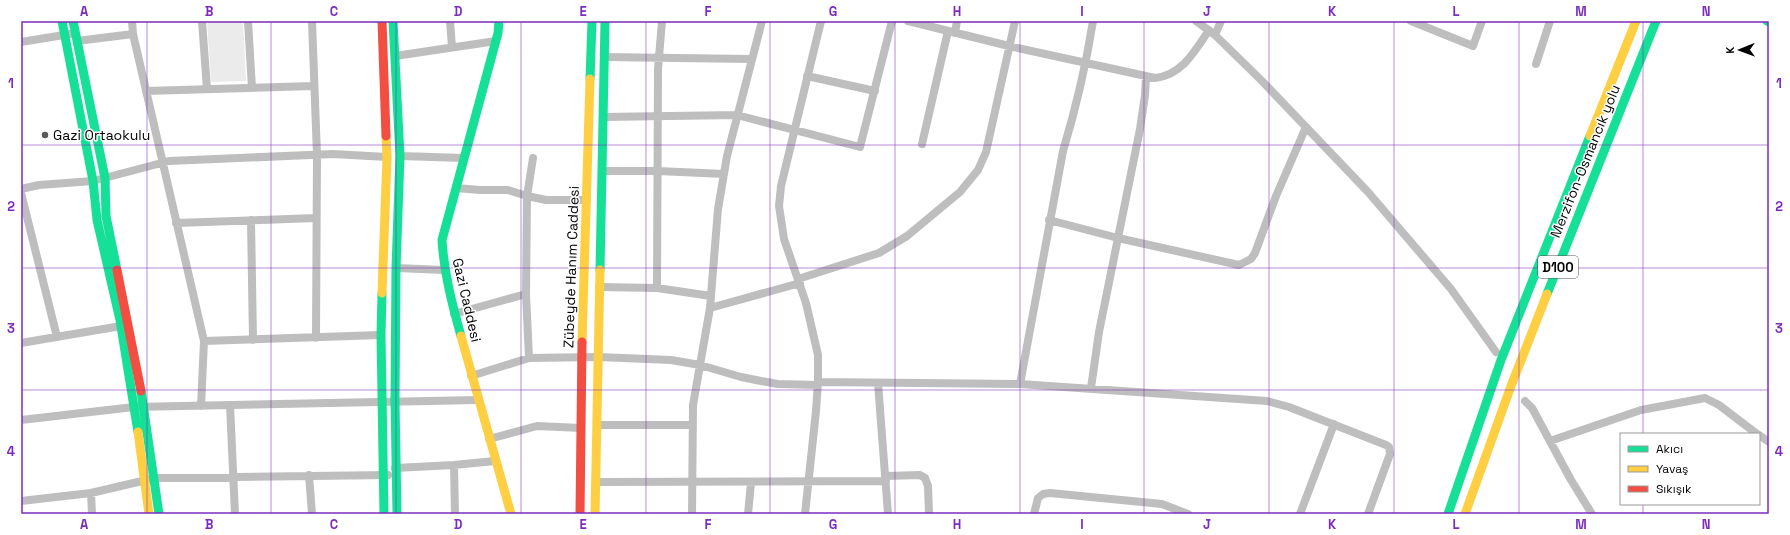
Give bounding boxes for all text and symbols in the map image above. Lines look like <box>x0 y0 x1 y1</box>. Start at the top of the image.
text: A <box>80 3 89 20</box>
text: B <box>205 3 214 20</box>
text: C <box>330 3 338 20</box>
text: D <box>454 3 463 20</box>
text: E <box>579 3 587 20</box>
text: F <box>705 3 712 20</box>
text: G <box>829 3 837 20</box>
text: H <box>953 3 961 20</box>
text: I <box>1080 3 1084 20</box>
text: J <box>1203 3 1211 20</box>
text: K <box>1328 3 1337 20</box>
text: L <box>1452 3 1460 20</box>
text: M <box>1575 3 1587 20</box>
text: N <box>1702 3 1710 20</box>
north arrow <box>1720 30 1760 70</box>
text: K <box>1723 46 1737 54</box>
text: 1 <box>8 75 14 92</box>
text: 1 <box>1776 75 1782 92</box>
street label: Merzifon-Osmancık yolu <box>1546 82 1624 240</box>
place label: Gazi Ortaokulu <box>53 126 150 144</box>
marker: Gazi Ortaokulu <box>40 130 50 140</box>
street label: Zübeyde Hanım Caddesi <box>559 186 583 348</box>
text: 2 <box>7 198 15 215</box>
text: 2 <box>1775 198 1783 215</box>
street label: Gazi Caddesi <box>449 256 485 344</box>
road number: D100 <box>1538 256 1578 278</box>
text: 3 <box>7 320 15 337</box>
text: 3 <box>1775 320 1783 337</box>
legend <box>1620 433 1760 505</box>
text: Akıcı <box>1656 441 1683 457</box>
text: 4 <box>7 443 15 460</box>
text: 4 <box>1775 443 1783 460</box>
text: Yavaş <box>1656 461 1688 477</box>
text: Sıkışık <box>1656 481 1692 497</box>
text: A <box>80 516 89 533</box>
text: B <box>205 516 214 533</box>
text: C <box>330 516 338 533</box>
text: D <box>454 516 463 533</box>
text: E <box>579 516 587 533</box>
text: F <box>705 516 712 533</box>
text: G <box>829 516 837 533</box>
text: H <box>953 516 961 533</box>
text: I <box>1080 516 1084 533</box>
text: J <box>1203 516 1211 533</box>
text: K <box>1328 516 1337 533</box>
text: L <box>1452 516 1460 533</box>
text: M <box>1575 516 1587 533</box>
text: N <box>1702 516 1710 533</box>

